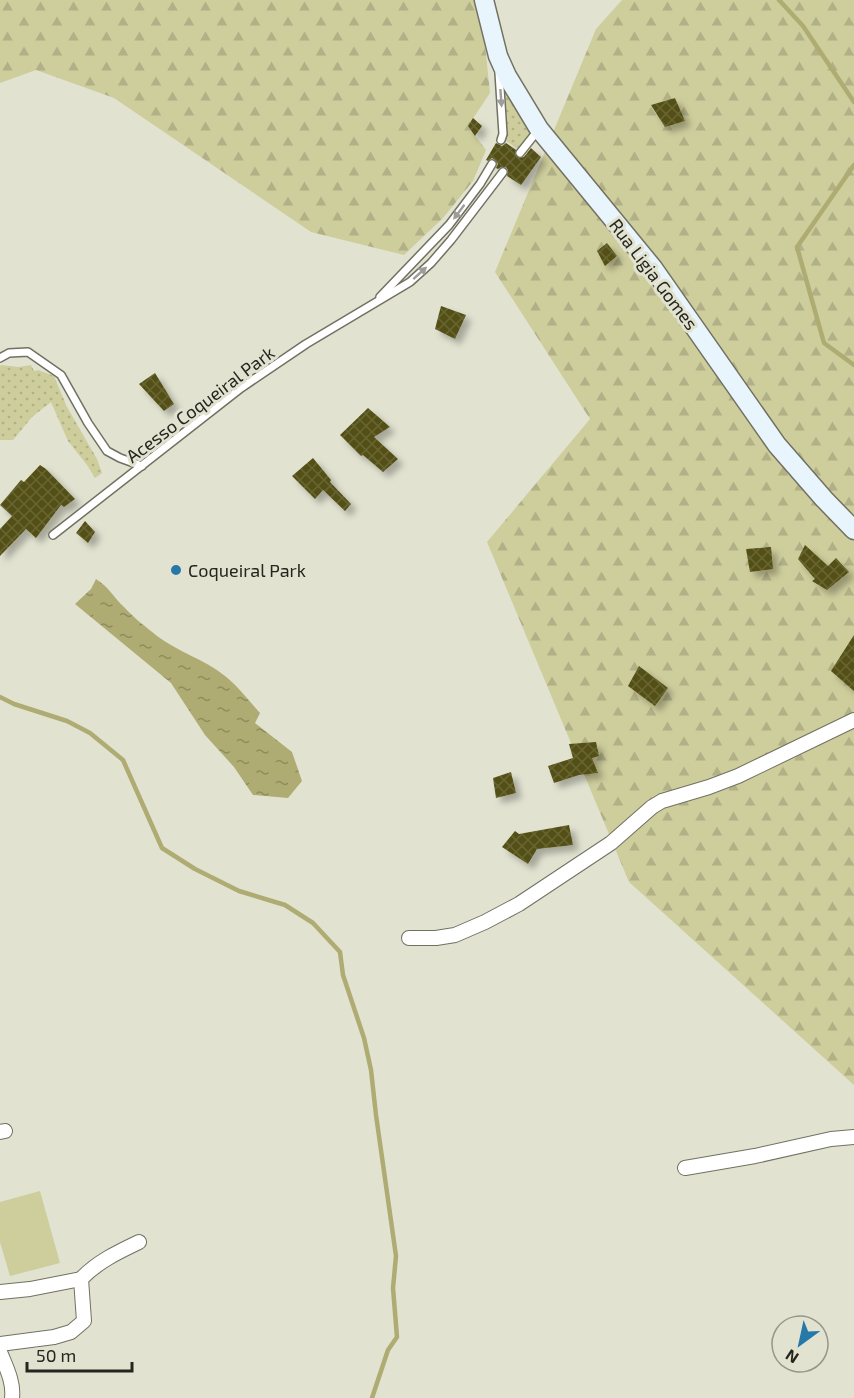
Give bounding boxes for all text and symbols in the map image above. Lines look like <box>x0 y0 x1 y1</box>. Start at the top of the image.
one-way arrow <box>496 88 505 107</box>
one-way arrow <box>453 205 465 220</box>
street label: Rua Ligia Gomes <box>605 214 703 334</box>
one-way arrow <box>412 267 427 280</box>
street label: Acesso Coqueiral Park <box>122 341 278 467</box>
place label: Coqueiral Park <box>188 559 306 581</box>
marker: Coqueiral Park <box>169 563 183 577</box>
north arrow <box>770 1314 830 1374</box>
scale bar <box>27 1335 132 1373</box>
text: 50 m <box>36 1344 76 1366</box>
text: N <box>782 1346 802 1368</box>

